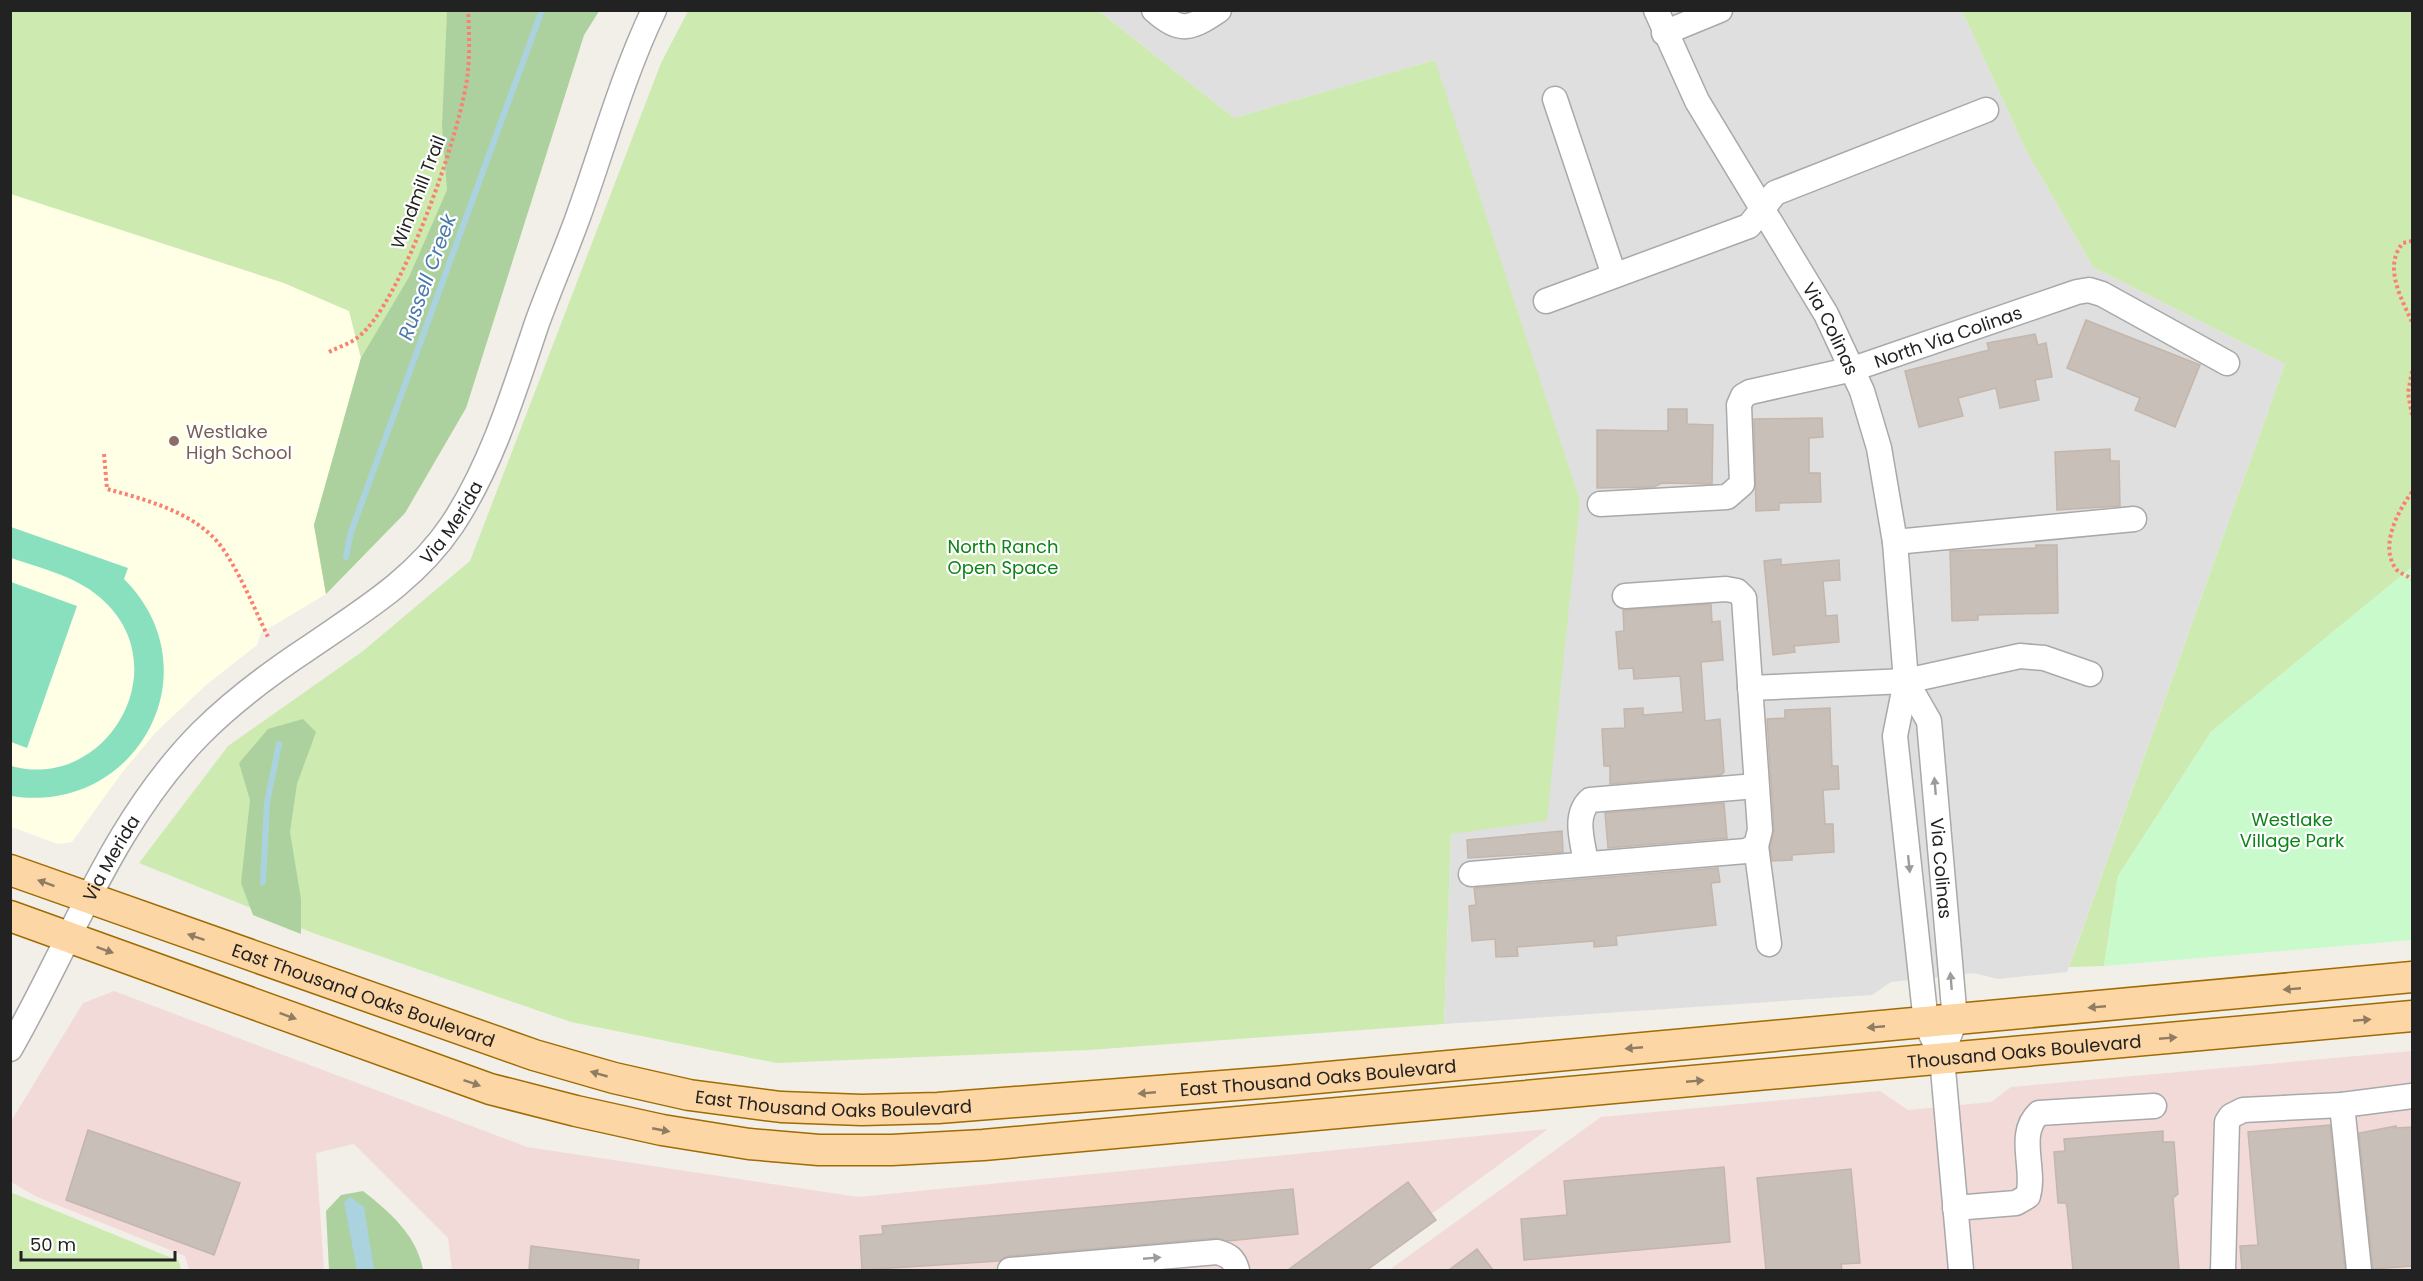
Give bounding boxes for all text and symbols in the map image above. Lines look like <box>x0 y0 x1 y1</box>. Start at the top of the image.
street label: Windmill Trail <box>385 132 451 252</box>
water label: Russell Creek <box>391 209 463 344</box>
street label: Via Colinas <box>1797 277 1865 379</box>
street label: North Via Colinas <box>1871 299 2025 373</box>
place label: Westlake High School <box>186 419 292 465</box>
marker: Westlake High School <box>167 434 181 448</box>
street label: Via Merida <box>414 476 488 569</box>
park label: North Ranch Open Space <box>948 534 1058 580</box>
one-way arrow <box>1930 777 1940 796</box>
park label: Westlake Village Park <box>2240 807 2345 853</box>
street label: Via Merida <box>76 810 145 905</box>
street label: Via Colinas <box>1925 817 1959 920</box>
one-way arrow <box>1904 854 1914 873</box>
one-way arrow <box>37 877 55 887</box>
one-way arrow <box>187 931 205 941</box>
street label: East Thousand Oaks Boulevard <box>229 937 499 1053</box>
one-way arrow <box>96 946 114 955</box>
one-way arrow <box>1946 971 1956 990</box>
one-way arrow <box>2282 984 2301 994</box>
one-way arrow <box>2088 1002 2107 1012</box>
one-way arrow <box>279 1012 297 1022</box>
one-way arrow <box>2352 1015 2371 1025</box>
one-way arrow <box>1866 1022 1885 1032</box>
street label: Thousand Oaks Boulevard <box>1906 1028 2142 1074</box>
one-way arrow <box>2158 1033 2177 1043</box>
one-way arrow <box>1625 1043 1644 1053</box>
street label: East Thousand Oaks Boulevard <box>1179 1053 1457 1102</box>
one-way arrow <box>590 1069 608 1078</box>
one-way arrow <box>1686 1076 1705 1086</box>
one-way arrow <box>463 1078 481 1088</box>
street label: East Thousand Oaks Boulevard <box>694 1083 973 1123</box>
one-way arrow <box>1138 1088 1157 1097</box>
one-way arrow <box>652 1126 671 1135</box>
scale bar <box>21 1224 176 1262</box>
text: 50 m <box>30 1232 76 1257</box>
one-way arrow <box>1142 1253 1161 1263</box>

